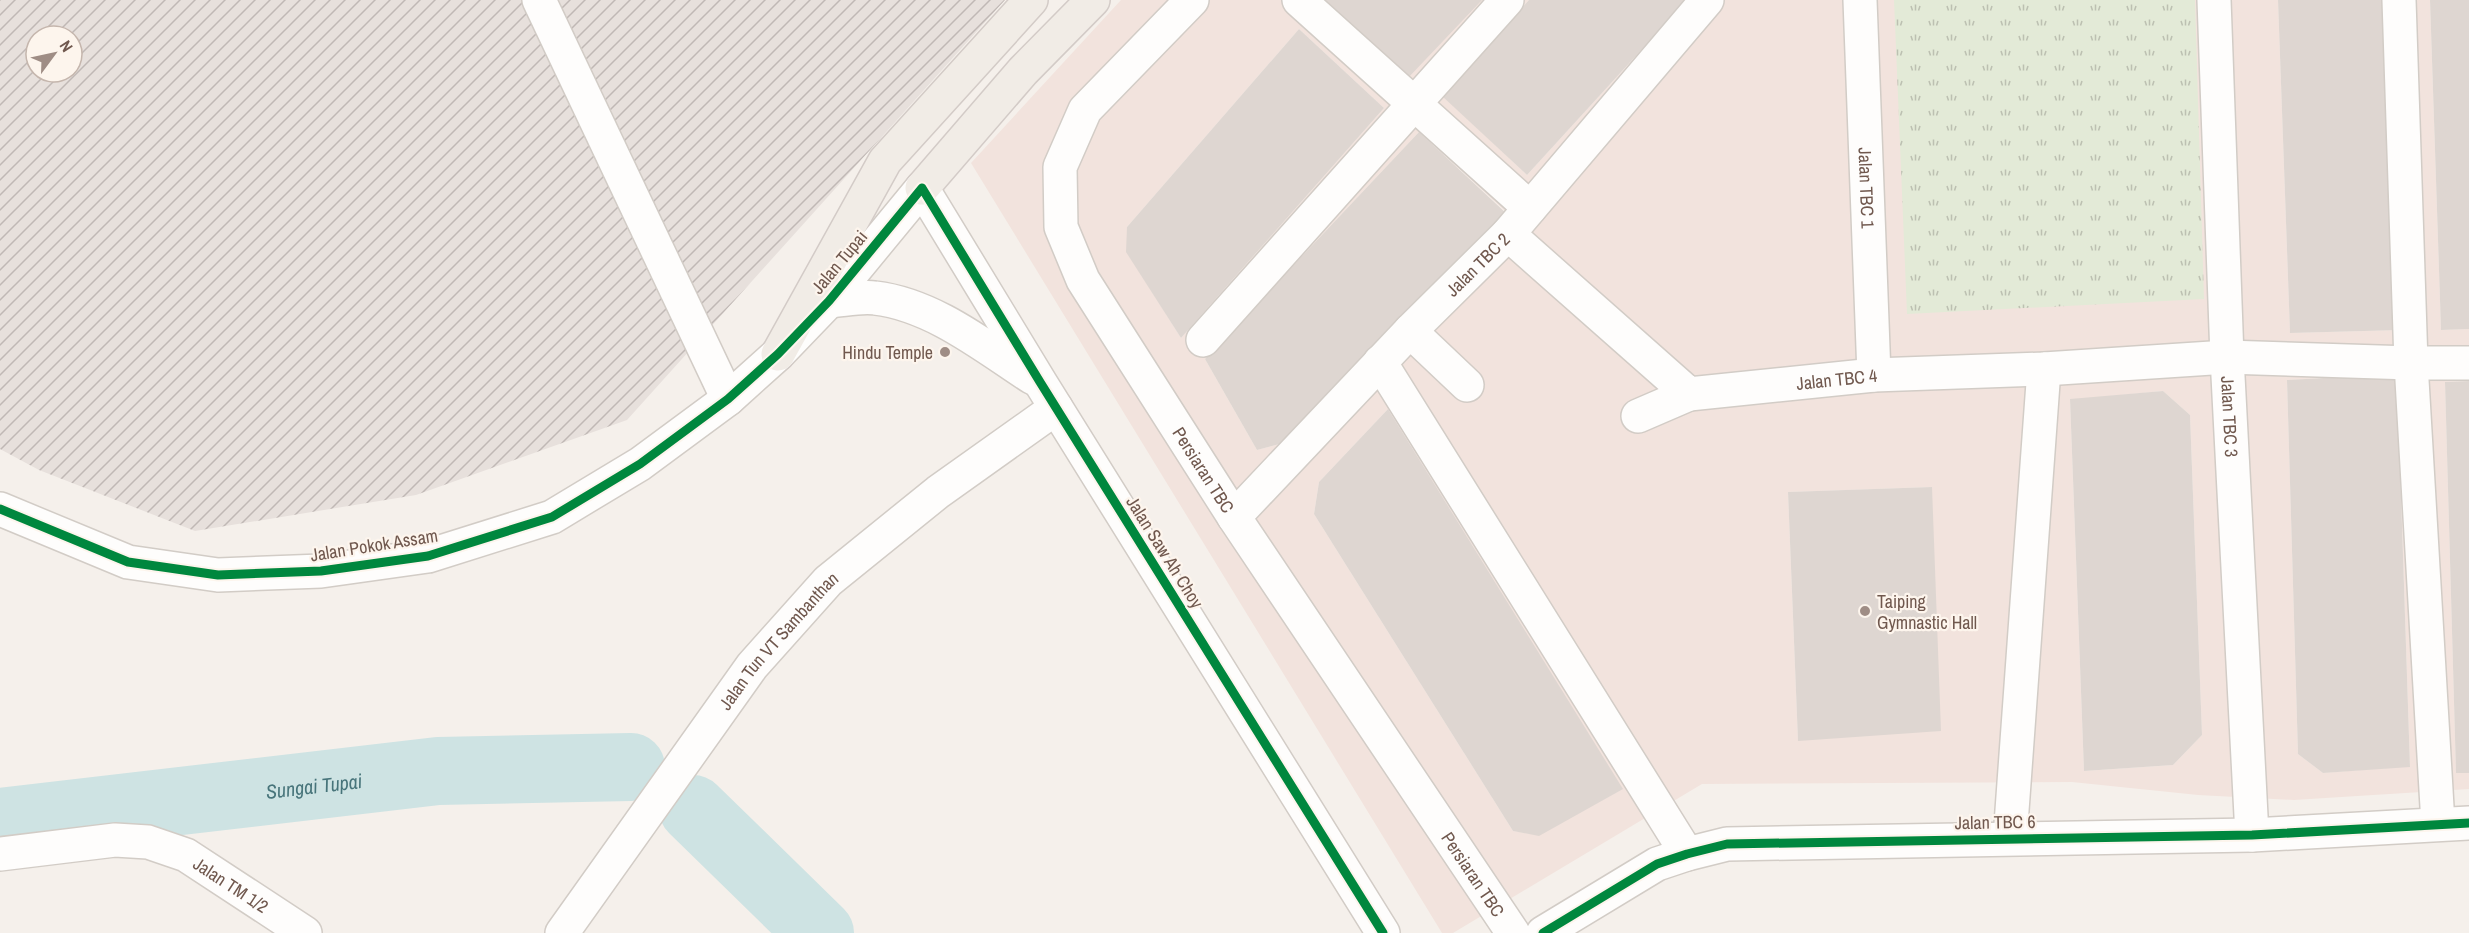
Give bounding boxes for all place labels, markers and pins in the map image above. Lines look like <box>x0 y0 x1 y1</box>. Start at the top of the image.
place label: Hindu Temple <box>842 340 933 365</box>
marker: Hindu Temple <box>938 345 952 359</box>
place label: Taiping Gymnastic Hall <box>1877 589 1977 635</box>
marker: Taiping Gymnastic Hall <box>1858 604 1872 618</box>

